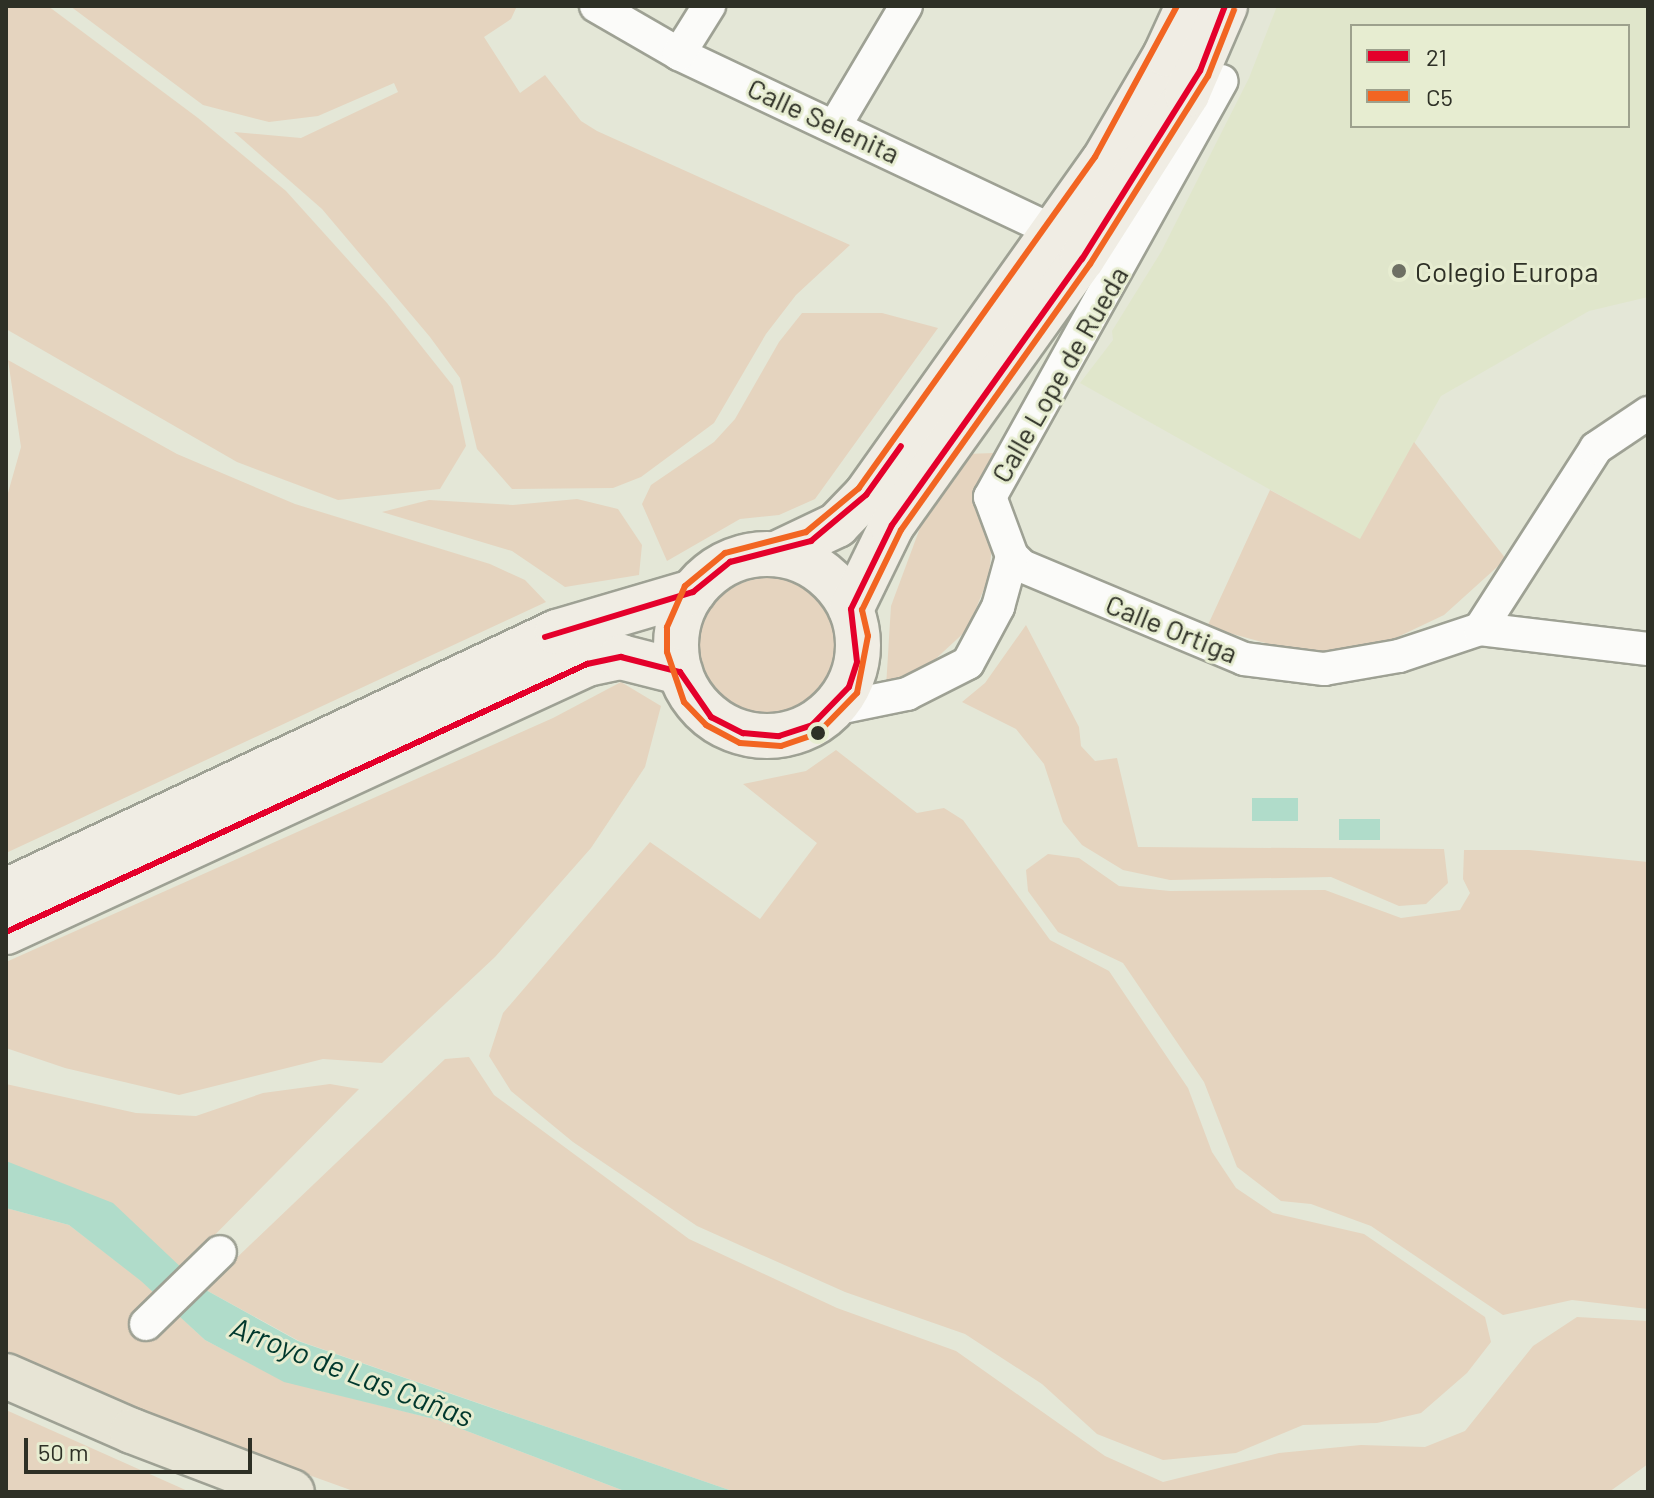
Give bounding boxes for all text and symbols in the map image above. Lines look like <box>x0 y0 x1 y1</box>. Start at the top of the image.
legend <box>1350 24 1630 128</box>
text: 21 <box>1426 42 1447 71</box>
street label: Calle Selenita <box>743 70 905 170</box>
text: C5 <box>1426 82 1453 111</box>
place label: Colegio Europa <box>1415 254 1599 288</box>
street label: Calle Lope de Rueda <box>983 260 1135 488</box>
marker: Colegio Europa <box>1390 262 1408 280</box>
street label: Calle Ortiga <box>1101 586 1243 670</box>
unlabelled marker <box>810 725 826 741</box>
water label: Arroyo de Las Cañas <box>226 1308 478 1434</box>
scale bar <box>28 1422 256 1472</box>
text: 50 m <box>38 1437 89 1466</box>

